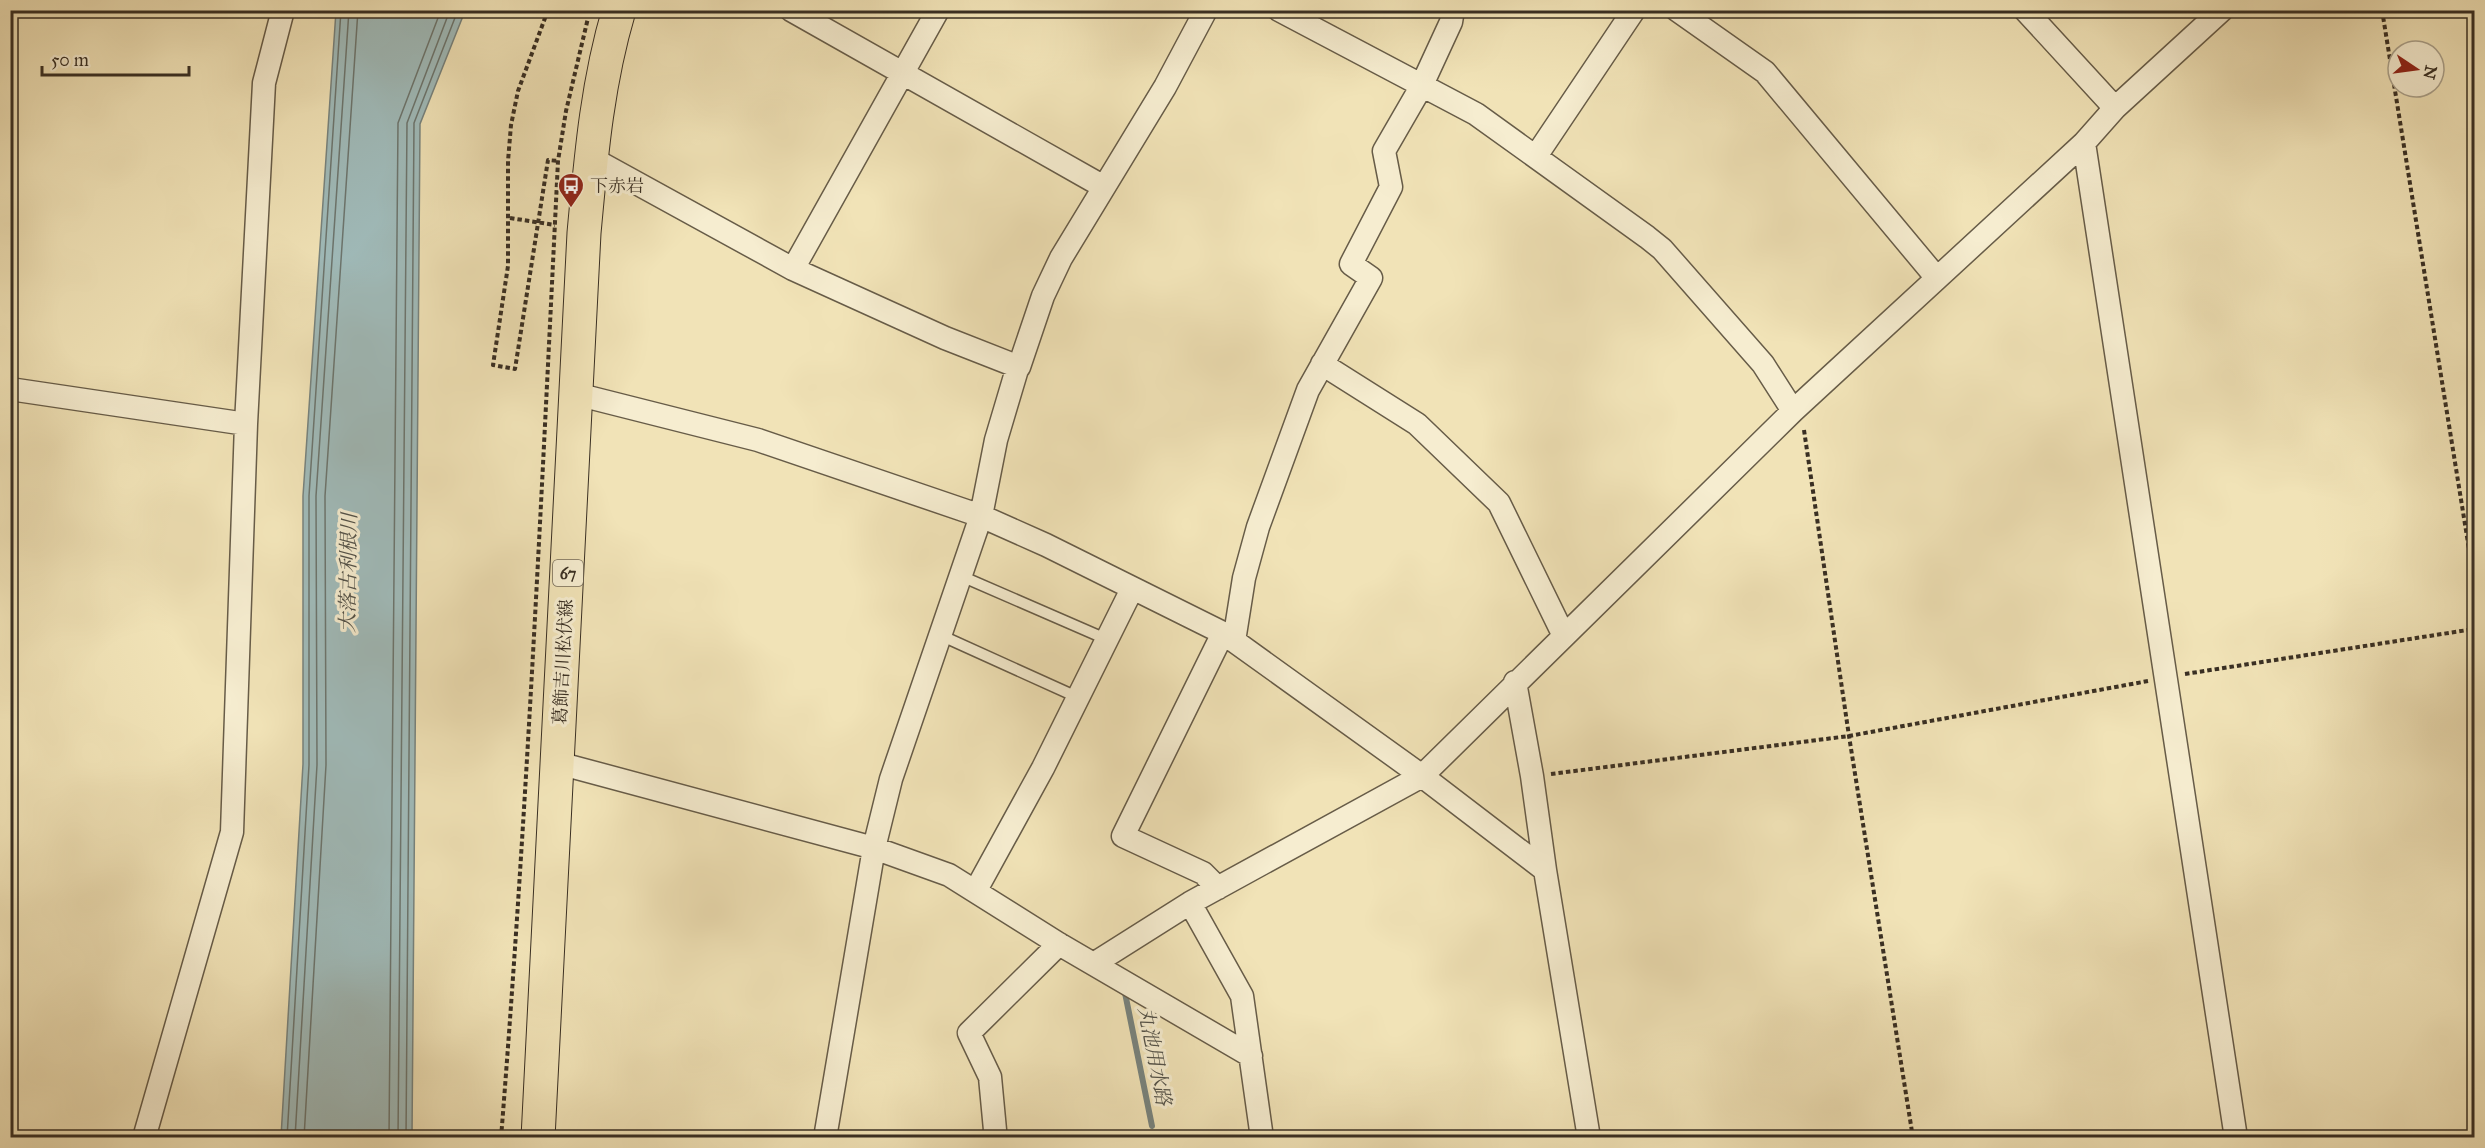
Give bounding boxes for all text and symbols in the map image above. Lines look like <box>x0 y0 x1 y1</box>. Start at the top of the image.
scale bar <box>42 39 189 77</box>
north arrow <box>2386 39 2446 99</box>
text: 50 m <box>51 49 89 71</box>
text: N <box>2419 64 2441 81</box>
bus stop icon: 下赤岩 <box>556 171 586 209</box>
place label: 下赤岩 <box>590 175 644 197</box>
water label: 大落古利根川 <box>335 511 361 633</box>
road number: 67 <box>553 560 583 586</box>
street label: 葛飾吉川松伏線 <box>549 599 577 725</box>
water label: 丸池用水路 <box>1134 1005 1177 1109</box>

